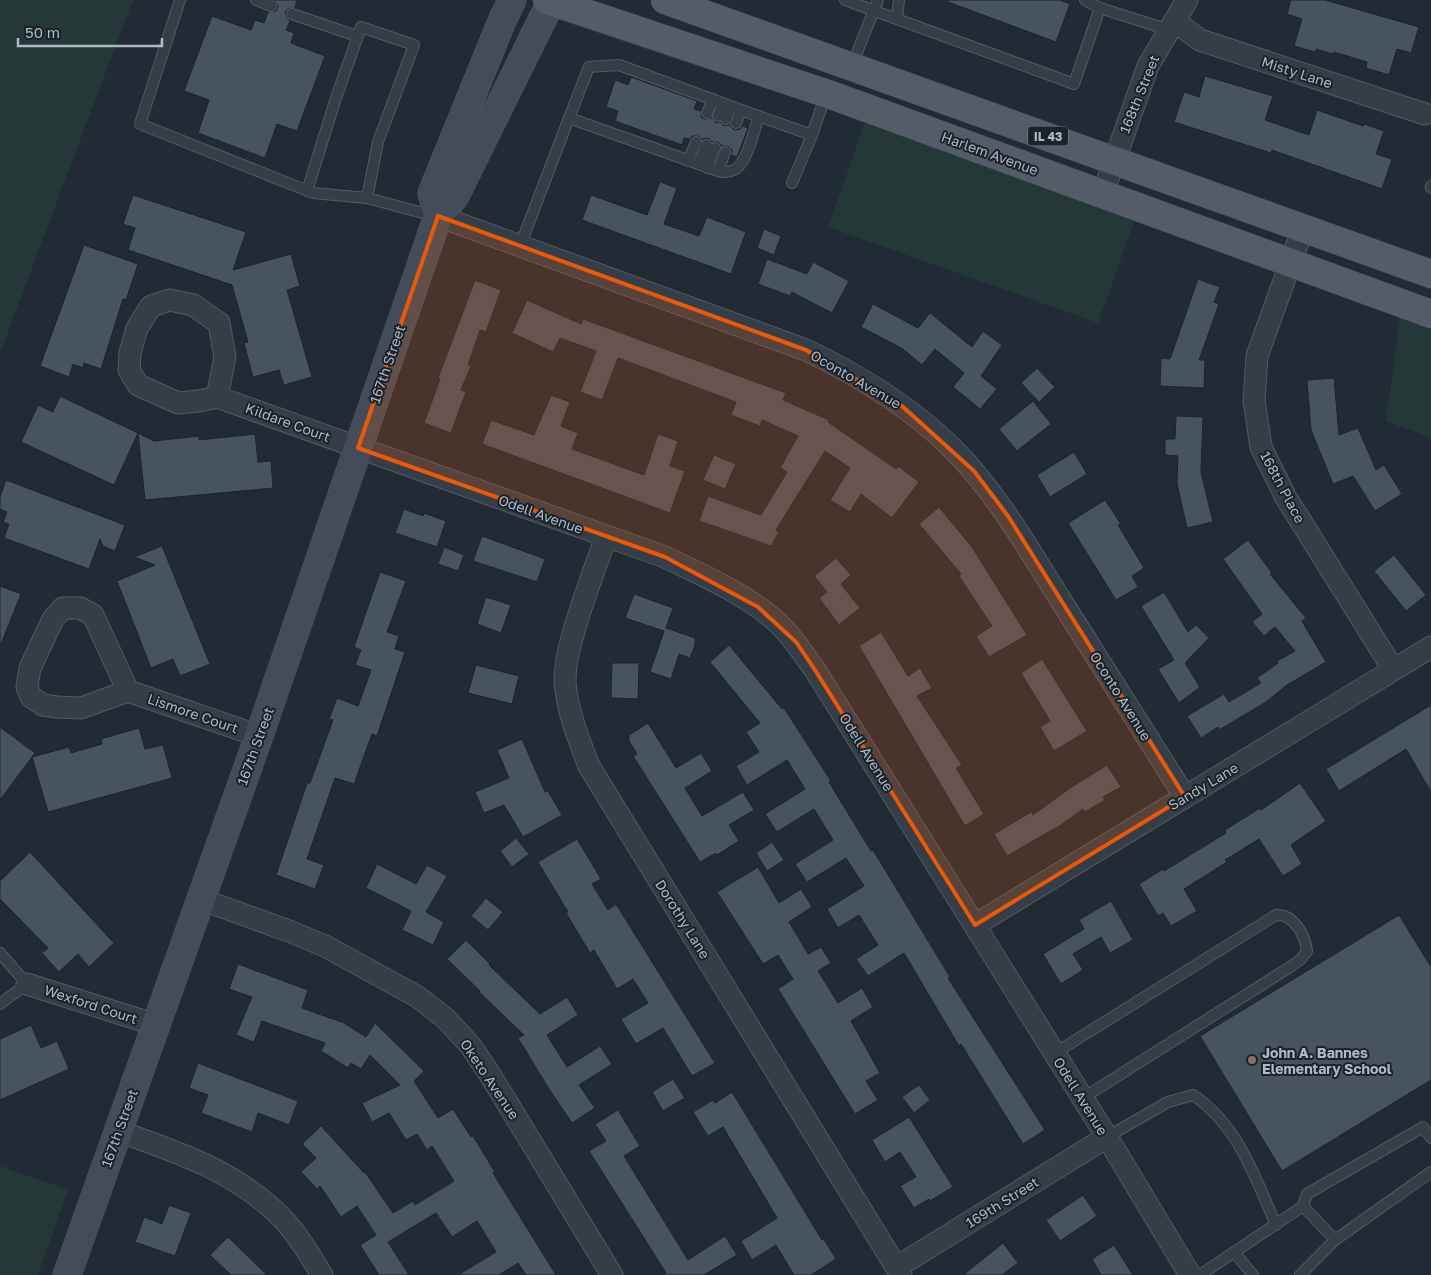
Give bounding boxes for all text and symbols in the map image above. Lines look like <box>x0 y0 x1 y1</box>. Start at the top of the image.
scale bar <box>18 15 161 47</box>
text: 50 m <box>25 23 60 41</box>
street label: 168th Street <box>1116 52 1162 136</box>
street label: Misty Lane <box>1260 53 1334 91</box>
road number: IL 43 <box>1028 126 1068 146</box>
street label: Harlem Avenue <box>939 128 1041 178</box>
street label: 167th Street <box>366 323 408 405</box>
street label: Oconto Avenue <box>808 346 904 412</box>
street label: Kildare Court <box>243 399 333 445</box>
street label: 168th Place <box>1257 448 1309 526</box>
street label: Odell Avenue <box>496 491 586 537</box>
street label: Oconto Avenue <box>1087 648 1155 744</box>
street label: Lismore Court <box>145 690 241 736</box>
street label: 167th Street <box>233 705 277 787</box>
street label: Odell Avenue <box>836 710 898 794</box>
street label: Sandy Lane <box>1165 759 1241 813</box>
street label: Dorothy Lane <box>652 876 714 962</box>
street label: Wexford Court <box>42 981 140 1027</box>
street label: Oketo Avenue <box>457 1036 523 1122</box>
place label: John A. Bannes Elementary School <box>1262 1044 1392 1077</box>
street label: Odell Avenue <box>1050 1054 1112 1138</box>
marker: John A. Bannes Elementary School <box>1246 1054 1258 1066</box>
street label: 167th Street <box>97 1087 141 1169</box>
street label: 169th Street <box>962 1173 1042 1231</box>

